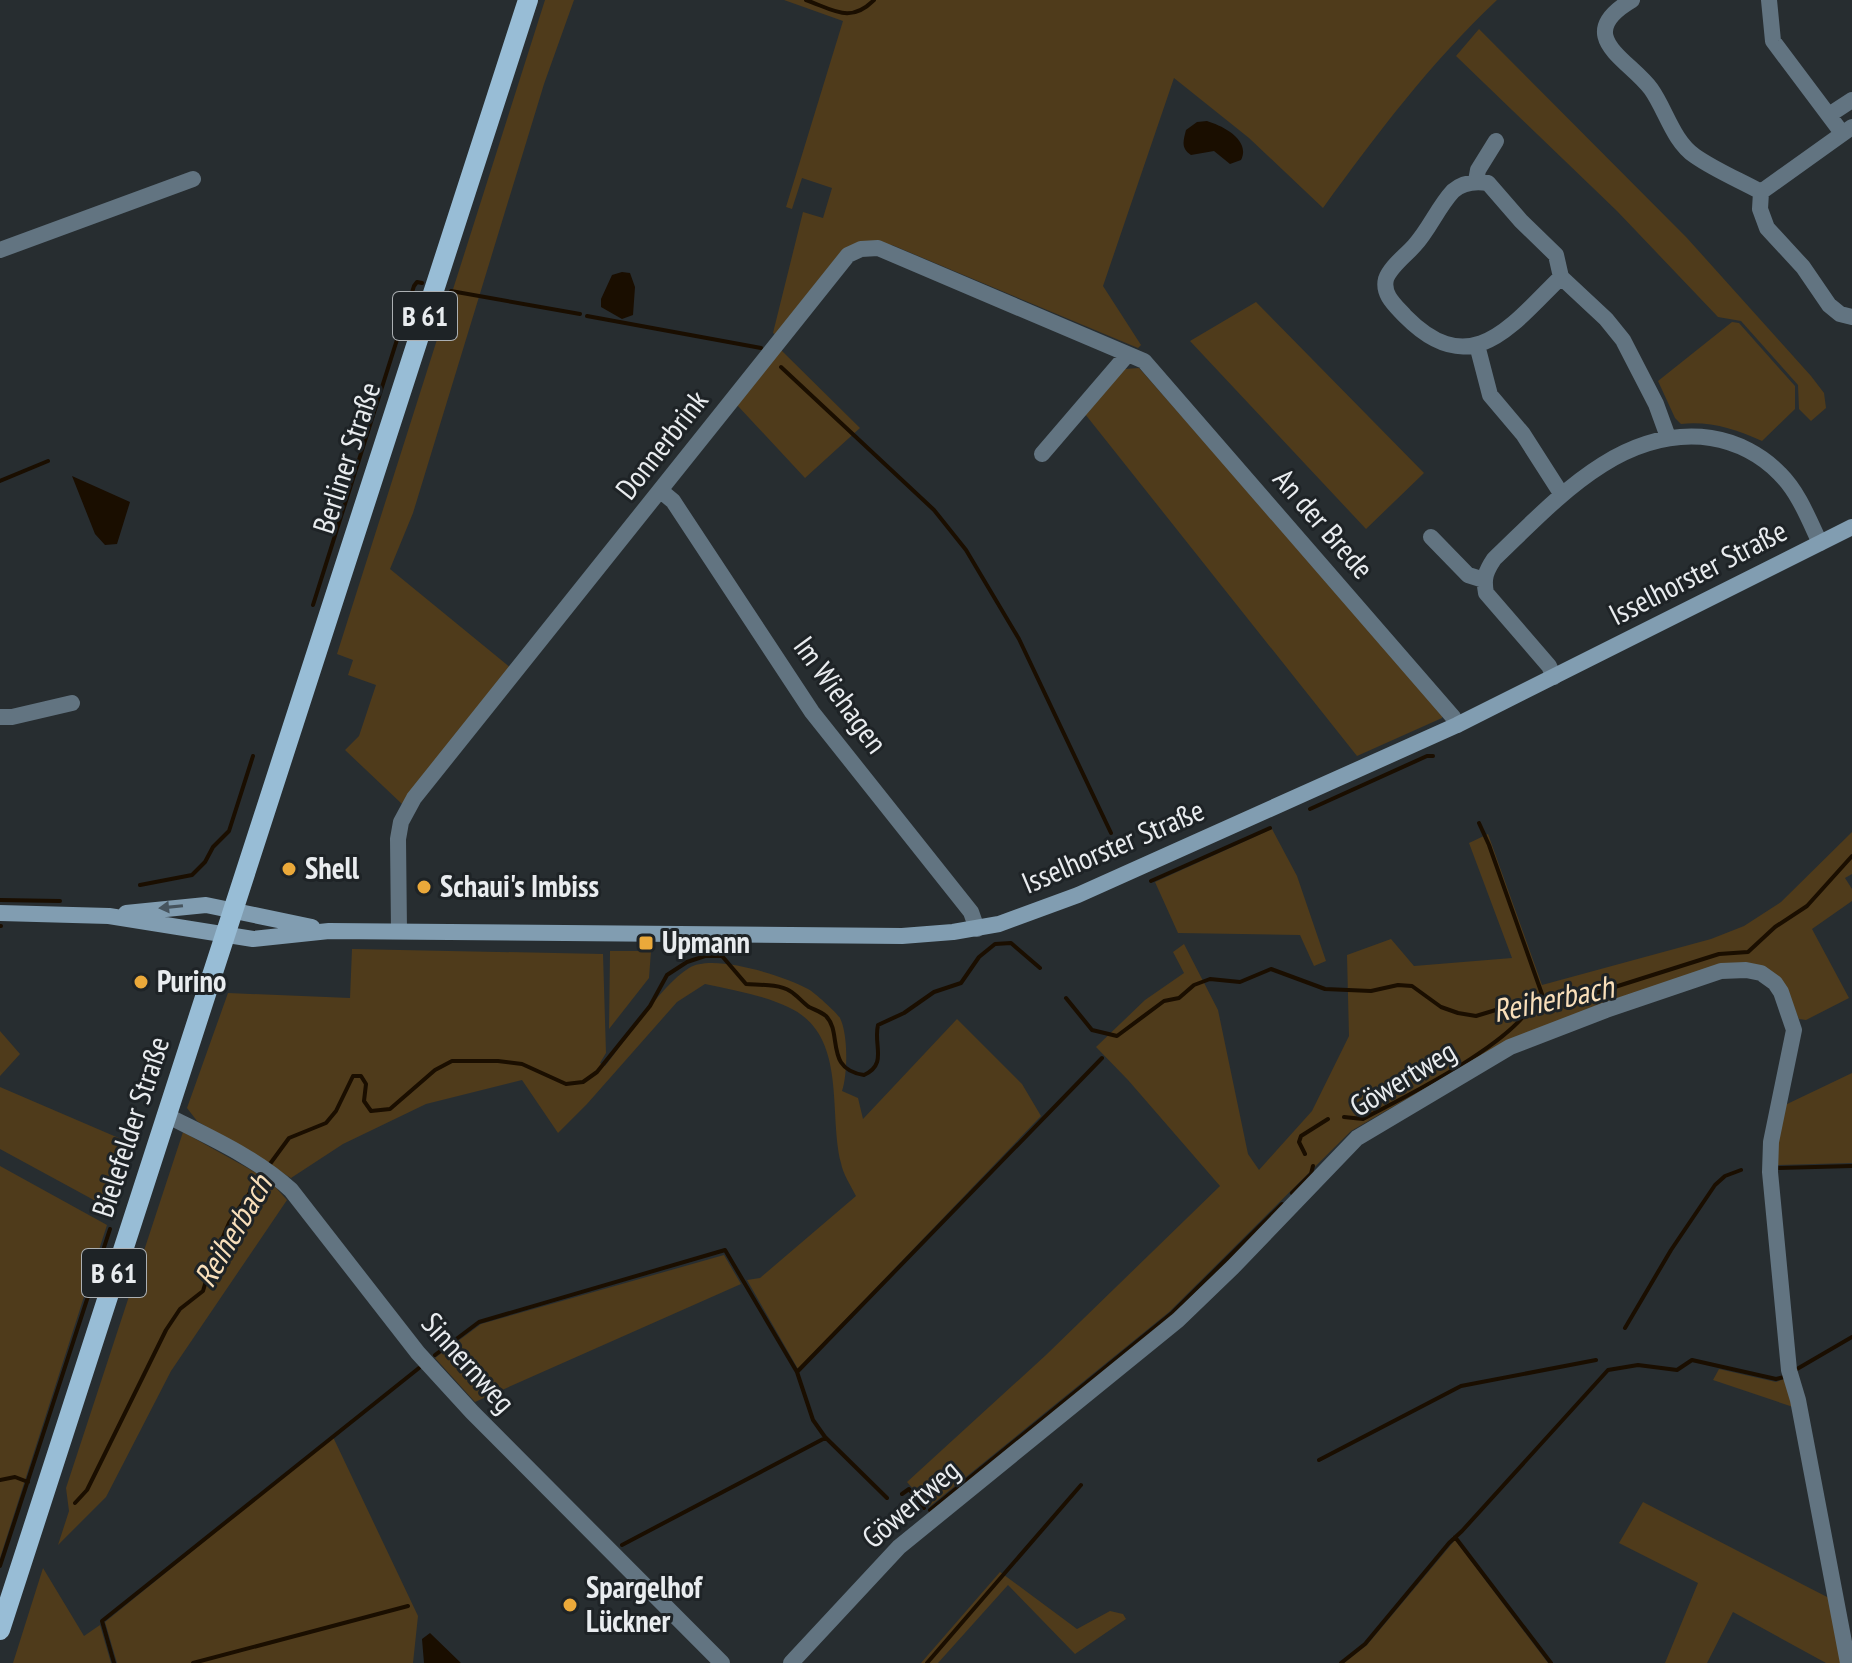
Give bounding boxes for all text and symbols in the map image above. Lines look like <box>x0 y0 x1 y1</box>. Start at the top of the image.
road number: B 61 <box>393 292 457 340</box>
street label: Berliner Straße <box>303 377 388 538</box>
street label: Donnerbrink <box>606 381 716 507</box>
street label: An der Brede <box>1266 460 1383 586</box>
street label: Isselhorster Straße <box>1602 510 1793 633</box>
street label: Im Wiehagen <box>786 628 897 760</box>
street label: Isselhorster Straße <box>1015 790 1210 902</box>
place label: Shell <box>305 848 360 887</box>
marker: Shell <box>280 860 298 878</box>
place label: Schaui's Imbiss <box>440 866 599 905</box>
marker: Schaui's Imbiss <box>415 878 433 896</box>
one-way arrow <box>158 901 183 914</box>
place label: Upmann <box>662 922 750 961</box>
marker: Upmann <box>637 934 655 952</box>
place label: Purino <box>157 961 226 1000</box>
water label: Reiherbach <box>1489 964 1619 1031</box>
marker: Purino <box>132 973 150 991</box>
street label: Bielefelder Straße <box>82 1031 177 1222</box>
street label: Göwertweg <box>1342 1031 1462 1125</box>
water label: Reiherbach <box>183 1165 282 1294</box>
road number: B 61 <box>82 1249 146 1297</box>
street label: Sinnernweg <box>414 1304 524 1420</box>
street label: Göwertweg <box>853 1450 967 1556</box>
place label: Spargelhof Lückner <box>586 1567 704 1640</box>
marker: Spargelhof Lückner <box>561 1596 579 1614</box>

